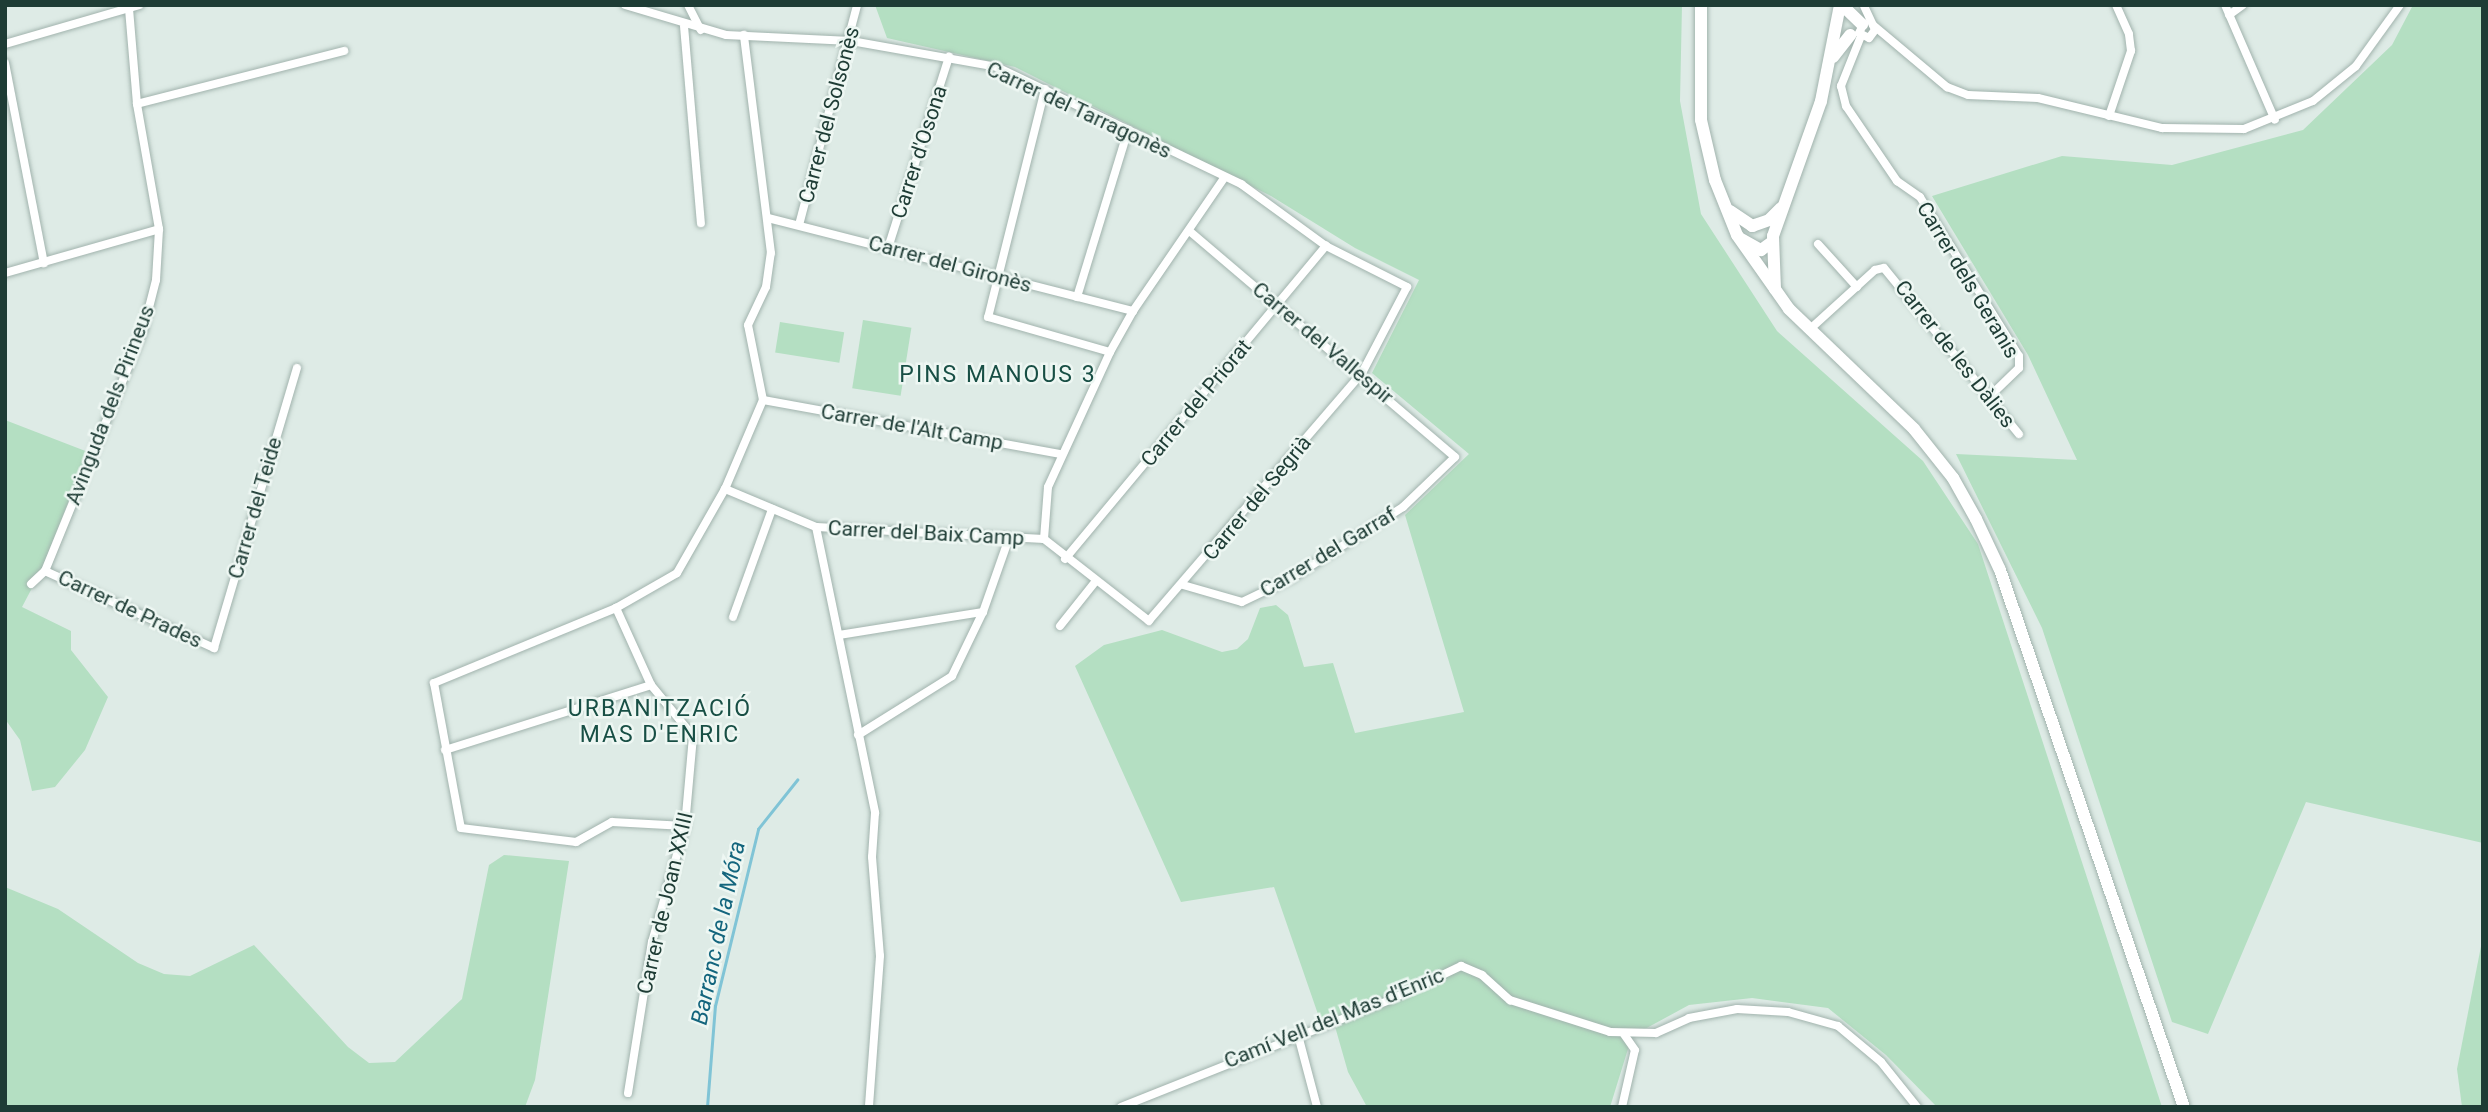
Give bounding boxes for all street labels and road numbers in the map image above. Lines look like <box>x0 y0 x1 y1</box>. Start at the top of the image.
street label: Carrer del Solsonès <box>793 24 865 206</box>
street label: Carrer del Tarragonès <box>982 56 1176 164</box>
street label: Carrer d'Osona <box>886 82 952 222</box>
street label: Carrer dels Geranis <box>1911 197 2025 363</box>
street label: Carrer del Gironès <box>866 230 1034 298</box>
street label: Carrer de les Dàlies <box>1890 275 2020 433</box>
street label: Carrer del Vallespir <box>1247 277 1399 409</box>
street label: Avinguda dels Pirineus <box>60 302 160 508</box>
street label: Carrer del Priorat <box>1135 334 1257 472</box>
street label: Carrer de l'Alt Camp <box>819 399 1005 455</box>
street label: Carrer del Segrià <box>1198 431 1316 565</box>
street label: Carrer del Teide <box>223 434 287 582</box>
street label: Carrer del Garraf <box>1255 502 1401 602</box>
street label: Carrer del Baix Camp <box>827 515 1025 551</box>
street label: Carrer de Prades <box>54 565 206 653</box>
street label: Carrer de Joan XXIII <box>632 810 698 996</box>
street label: Camí Vell del Mas d'Enric <box>1220 962 1448 1074</box>

